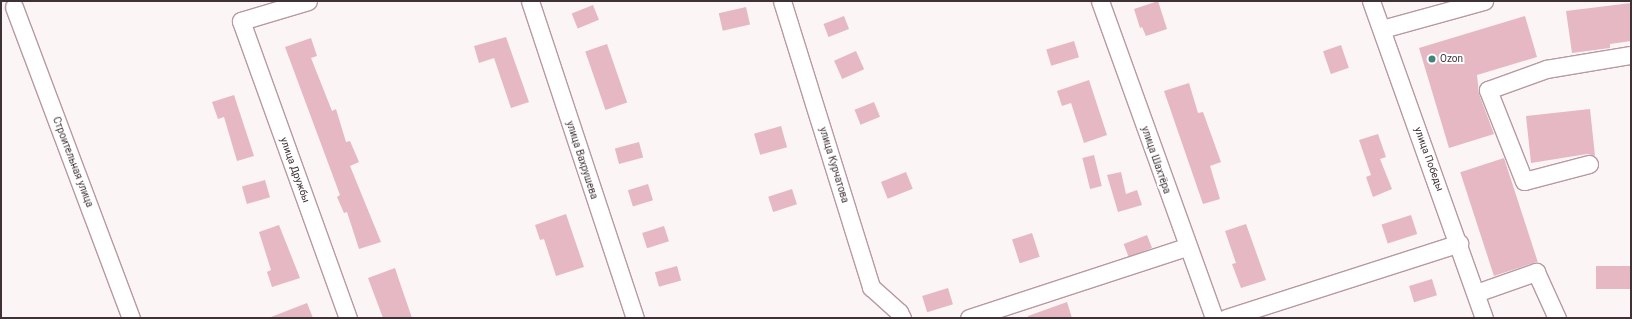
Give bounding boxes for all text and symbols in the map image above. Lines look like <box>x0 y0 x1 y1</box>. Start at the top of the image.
place label: Ozon <box>1440 53 1463 65</box>
marker: Ozon <box>1427 54 1437 64</box>
street label: Строительная улица <box>50 115 96 209</box>
street label: улица Вахрушева <box>564 119 600 201</box>
street label: улица Шахтёра <box>1139 125 1173 195</box>
street label: улица Победы <box>1412 125 1446 193</box>
street label: улица Курчатова <box>817 126 851 204</box>
street label: улица Дружбы <box>278 136 312 204</box>

